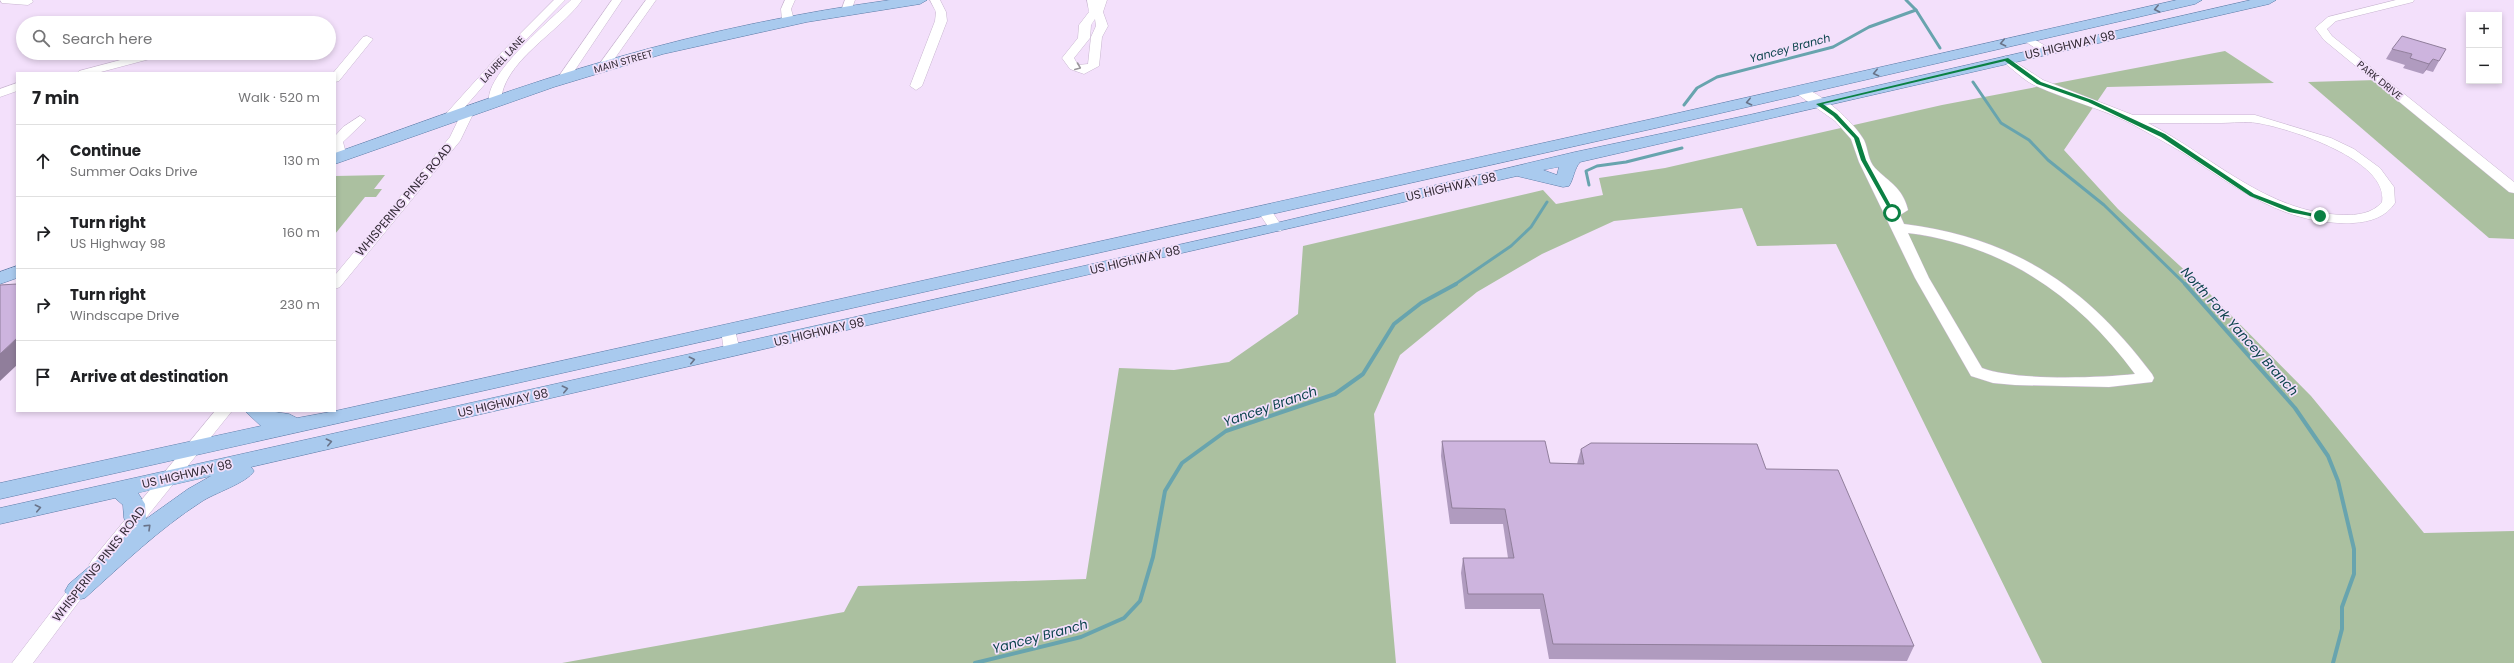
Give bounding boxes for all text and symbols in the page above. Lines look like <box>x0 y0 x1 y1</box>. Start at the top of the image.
one-way arrow <box>2153 4 2160 12</box>
map controls <box>2466 12 2502 84</box>
button: + <box>2466 12 2502 48</box>
search box <box>16 16 336 60</box>
street label: US HIGHWAY 98 <box>2023 26 2117 63</box>
icon: search <box>30 27 52 49</box>
text: Search here <box>62 28 152 49</box>
water label: Yancey Branch <box>1748 30 1832 66</box>
street label: LAUREL LANE <box>477 33 528 86</box>
one-way arrow <box>1999 39 2006 47</box>
street label: MAIN STREET <box>592 46 655 77</box>
button: − <box>2466 48 2502 84</box>
street label: PARK DRIVE <box>2354 57 2406 103</box>
one-way arrow <box>1074 63 1081 71</box>
one-way arrow <box>1873 69 1879 77</box>
text: 7 min <box>32 86 79 110</box>
text: Walk · 520 m <box>238 88 320 107</box>
one-way arrow <box>1746 98 1752 106</box>
text: Continue <box>70 140 141 161</box>
street label: WHISPERING PINES ROAD <box>351 140 456 260</box>
icon: ahead <box>32 150 54 172</box>
text: 130 m <box>283 151 320 170</box>
text: Summer Oaks Drive <box>70 162 198 181</box>
street label: US HIGHWAY 98 <box>1404 168 1498 205</box>
route start <box>1883 204 1901 222</box>
route end <box>2311 207 2329 225</box>
text: Turn right <box>70 212 146 233</box>
icon: right <box>32 222 54 244</box>
text: 160 m <box>283 223 320 242</box>
text: US Highway 98 <box>70 234 166 253</box>
street label: US HIGHWAY 98 <box>1088 241 1182 278</box>
water label: North Fork Yancey Branch <box>2177 263 2303 400</box>
text: Turn right <box>70 284 146 305</box>
icon: right <box>32 294 54 316</box>
text: 230 m <box>280 295 320 314</box>
text: Windscape Drive <box>70 306 179 325</box>
street label: US HIGHWAY 98 <box>772 313 866 350</box>
one-way arrow <box>688 357 695 365</box>
icon: arrive <box>32 366 54 388</box>
text: Arrive at destination <box>70 366 228 387</box>
water label: Yancey Branch <box>1221 382 1320 431</box>
street label: US HIGHWAY 98 <box>456 384 550 421</box>
one-way arrow <box>562 385 568 393</box>
one-way arrow <box>325 438 332 446</box>
street label: US HIGHWAY 98 <box>140 455 234 492</box>
street label: WHISPERING PINES ROAD <box>48 502 149 625</box>
one-way arrow <box>35 504 41 512</box>
one-way arrow <box>143 525 151 532</box>
water label: Yancey Branch <box>990 615 1090 658</box>

